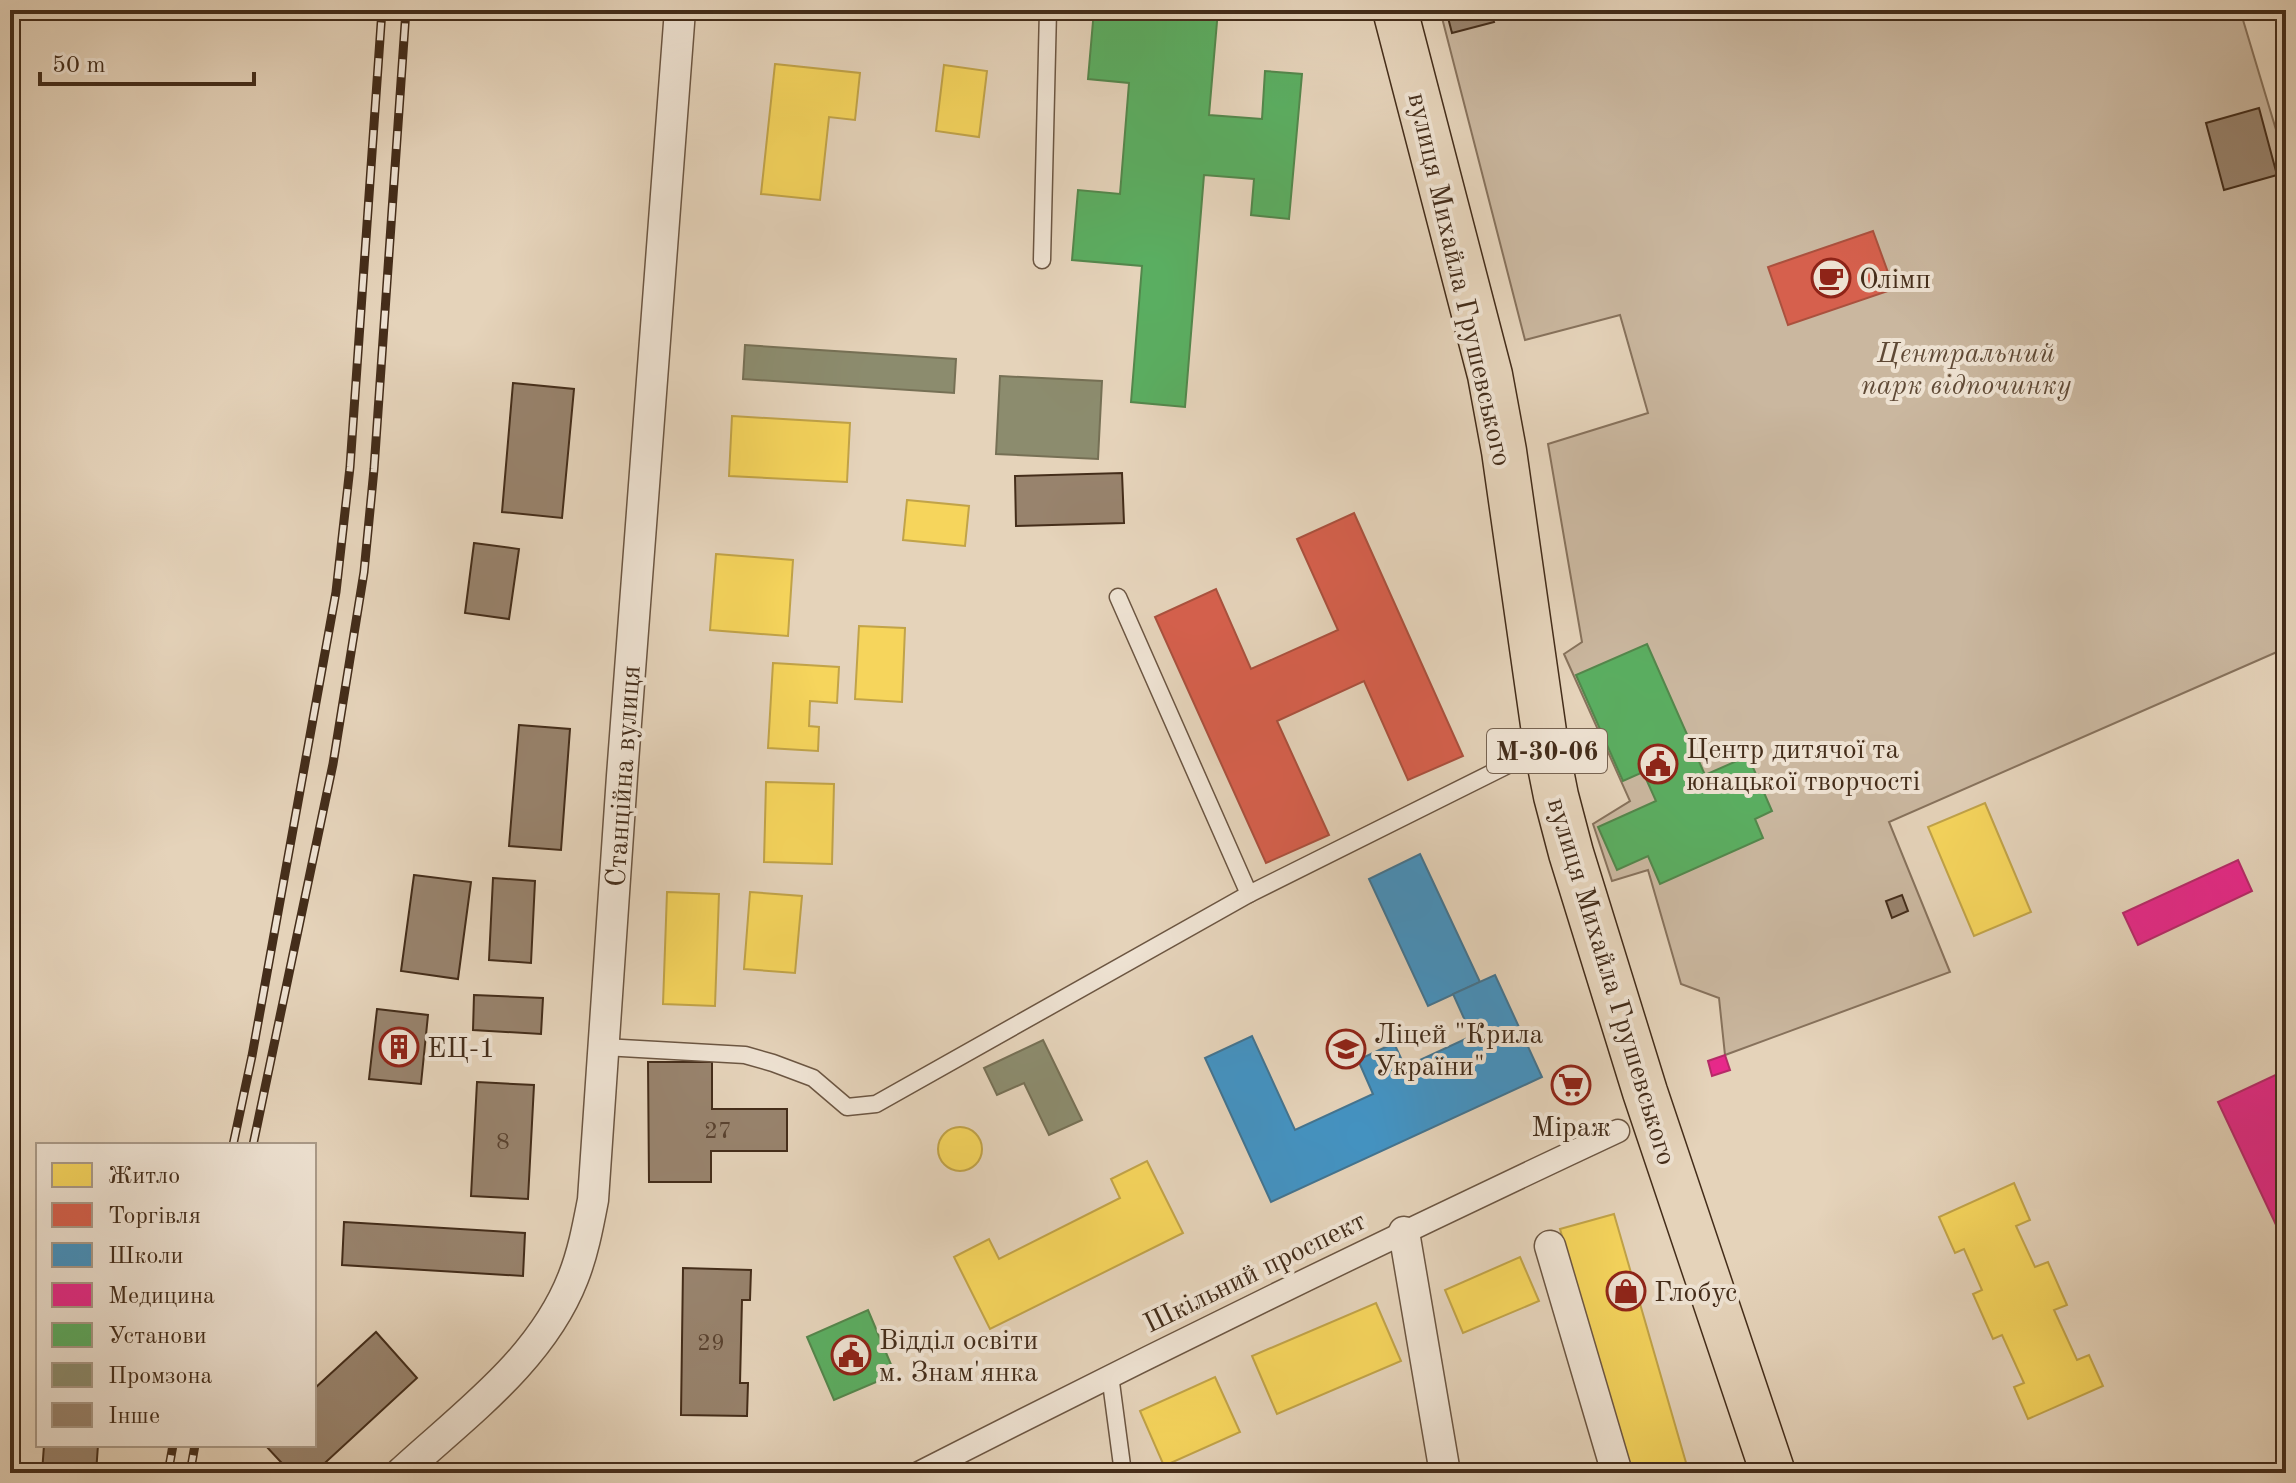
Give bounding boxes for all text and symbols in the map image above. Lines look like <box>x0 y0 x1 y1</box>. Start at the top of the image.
scale bar <box>40 36 254 86</box>
text: 50 m <box>52 54 106 78</box>
street label: вулиця Михайла Грушевського <box>1401 90 1515 469</box>
cafe icon: Олімп <box>1810 257 1852 299</box>
place label: Олімп <box>1859 267 1931 295</box>
park label: Центральний парк відпочинку <box>1861 341 2072 401</box>
street label: Станційна вулиця <box>603 665 647 888</box>
road number: М-30-06 <box>1487 729 1607 773</box>
place label: Центр дитячої та юнацької творчості <box>1686 737 1920 797</box>
public building icon: Центр дитячої та юнацької творчості <box>1637 743 1679 785</box>
street label: вулиця Михайла Грушевського <box>1541 795 1679 1169</box>
place label: Ліцей "Крила України" <box>1374 1022 1544 1082</box>
building icon: ЕЦ-1 <box>378 1026 420 1068</box>
school or university icon: Ліцей "Крила України" <box>1325 1028 1367 1070</box>
place label: ЕЦ-1 <box>427 1036 495 1064</box>
supermarket icon: Міраж <box>1550 1064 1592 1106</box>
place label: Міраж <box>1531 1115 1611 1143</box>
house number: 27 <box>704 1120 732 1144</box>
house number: 8 <box>496 1131 510 1155</box>
legend <box>36 1143 316 1447</box>
text: Житло <box>108 1165 180 1189</box>
text: Торгівля <box>108 1205 201 1229</box>
street label: Шкільний проспект <box>1140 1208 1371 1340</box>
text: Школи <box>108 1245 183 1269</box>
shop icon: Глобус <box>1605 1270 1647 1312</box>
place label: Глобус <box>1654 1280 1737 1308</box>
text: Медицина <box>108 1285 215 1309</box>
text: Установи <box>108 1325 207 1349</box>
place label: Відділ освіти м. Знам'янка <box>879 1328 1038 1388</box>
house number: 29 <box>697 1332 725 1356</box>
public building icon: Відділ освіти м. Знам'янка <box>830 1334 872 1376</box>
text: Промзона <box>108 1365 213 1389</box>
text: Інше <box>108 1405 160 1429</box>

